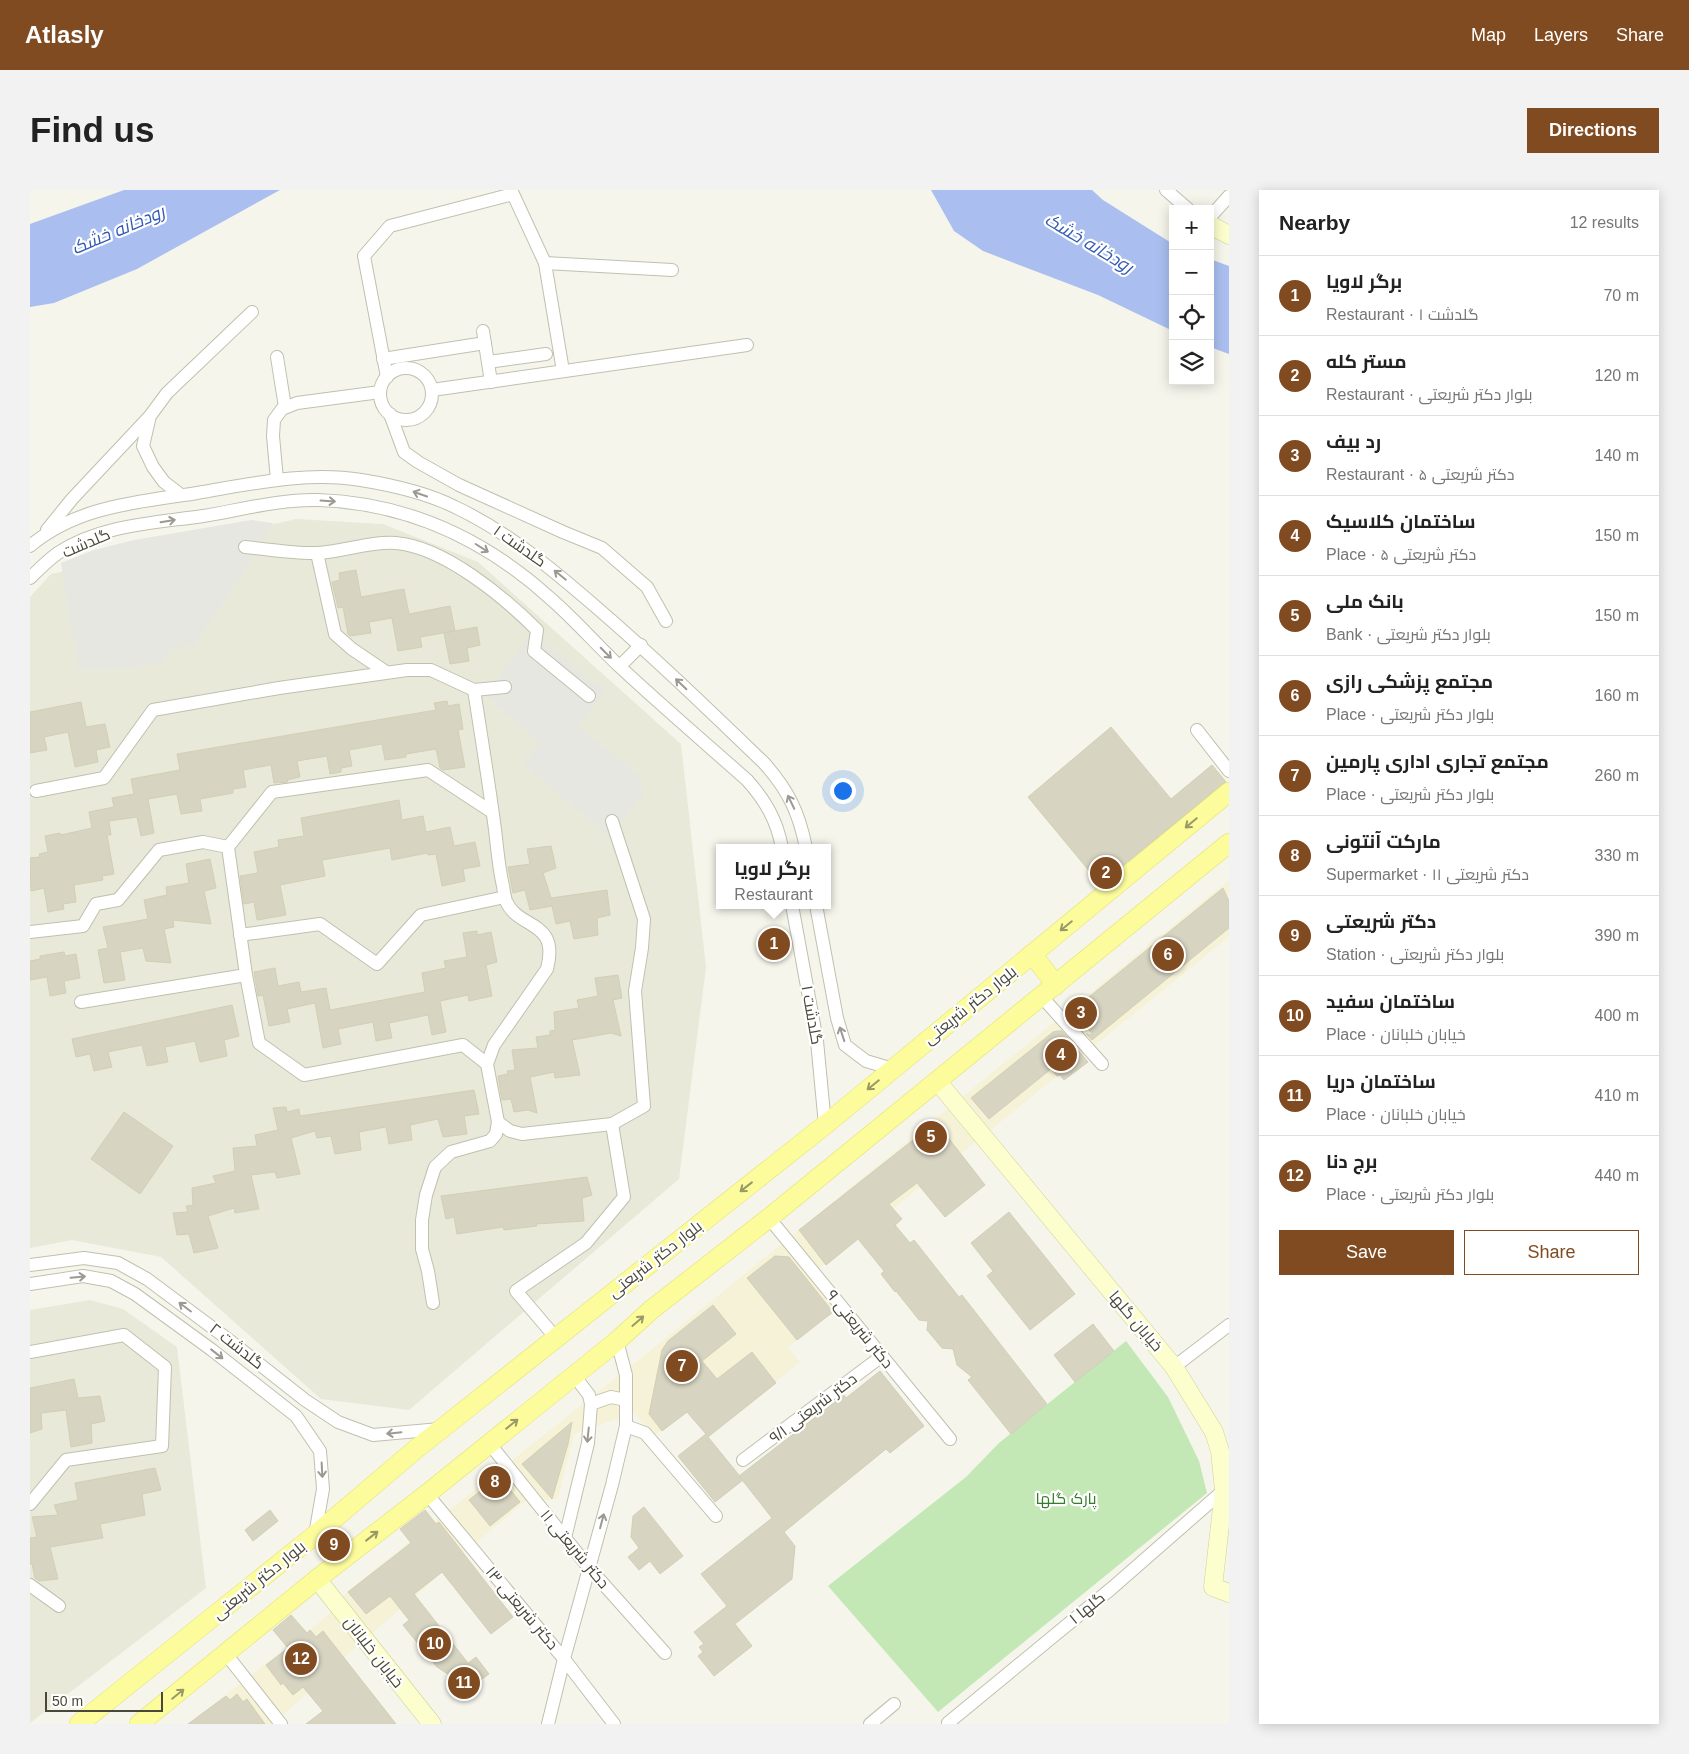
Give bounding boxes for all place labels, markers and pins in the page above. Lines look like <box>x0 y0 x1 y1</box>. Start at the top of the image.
pin: 2 <box>1090 854 1122 892</box>
pin: 1 <box>758 925 790 963</box>
pin: 6 <box>1152 936 1184 974</box>
pin: 3 <box>1065 994 1097 1032</box>
pin: 4 <box>1045 1036 1077 1074</box>
pin: 5 <box>915 1118 947 1156</box>
pin: 7 <box>666 1347 698 1385</box>
pin: 8 <box>479 1463 511 1501</box>
pin: 9 <box>318 1526 350 1564</box>
pin: 10 <box>419 1625 451 1663</box>
pin: 12 <box>285 1640 317 1678</box>
pin: 11 <box>448 1664 480 1702</box>

